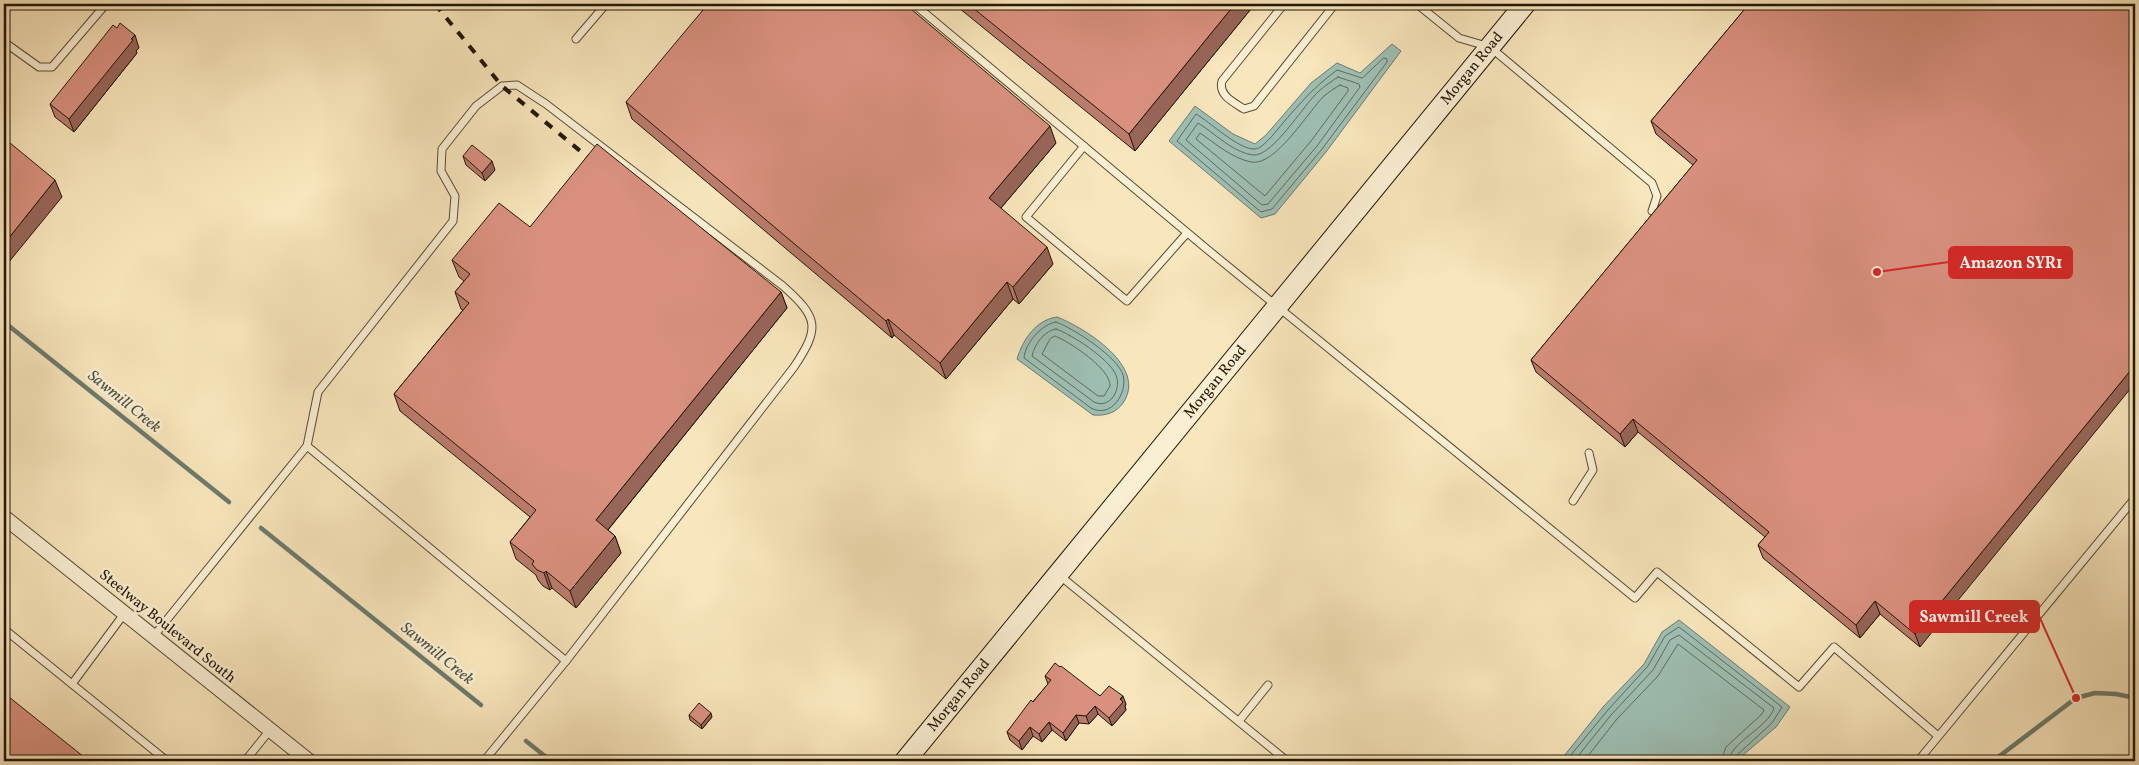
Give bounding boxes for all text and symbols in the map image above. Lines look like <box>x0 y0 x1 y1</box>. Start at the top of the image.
street label: Morgan Road <box>1436 28 1508 110</box>
callout: Amazon SYR1 <box>1949 247 2072 278</box>
text: Amazon SYR1 <box>1959 253 2063 275</box>
street label: Morgan Road <box>1179 341 1252 423</box>
water label: Sawmill Creek <box>83 366 166 439</box>
street label: Steelway Boulevard South <box>94 565 240 689</box>
callout: Sawmill Creek <box>1910 601 2039 632</box>
text: Sawmill Creek <box>1920 607 2029 629</box>
water label: Sawmill Creek <box>396 618 479 691</box>
street label: Morgan Road <box>923 654 995 736</box>

